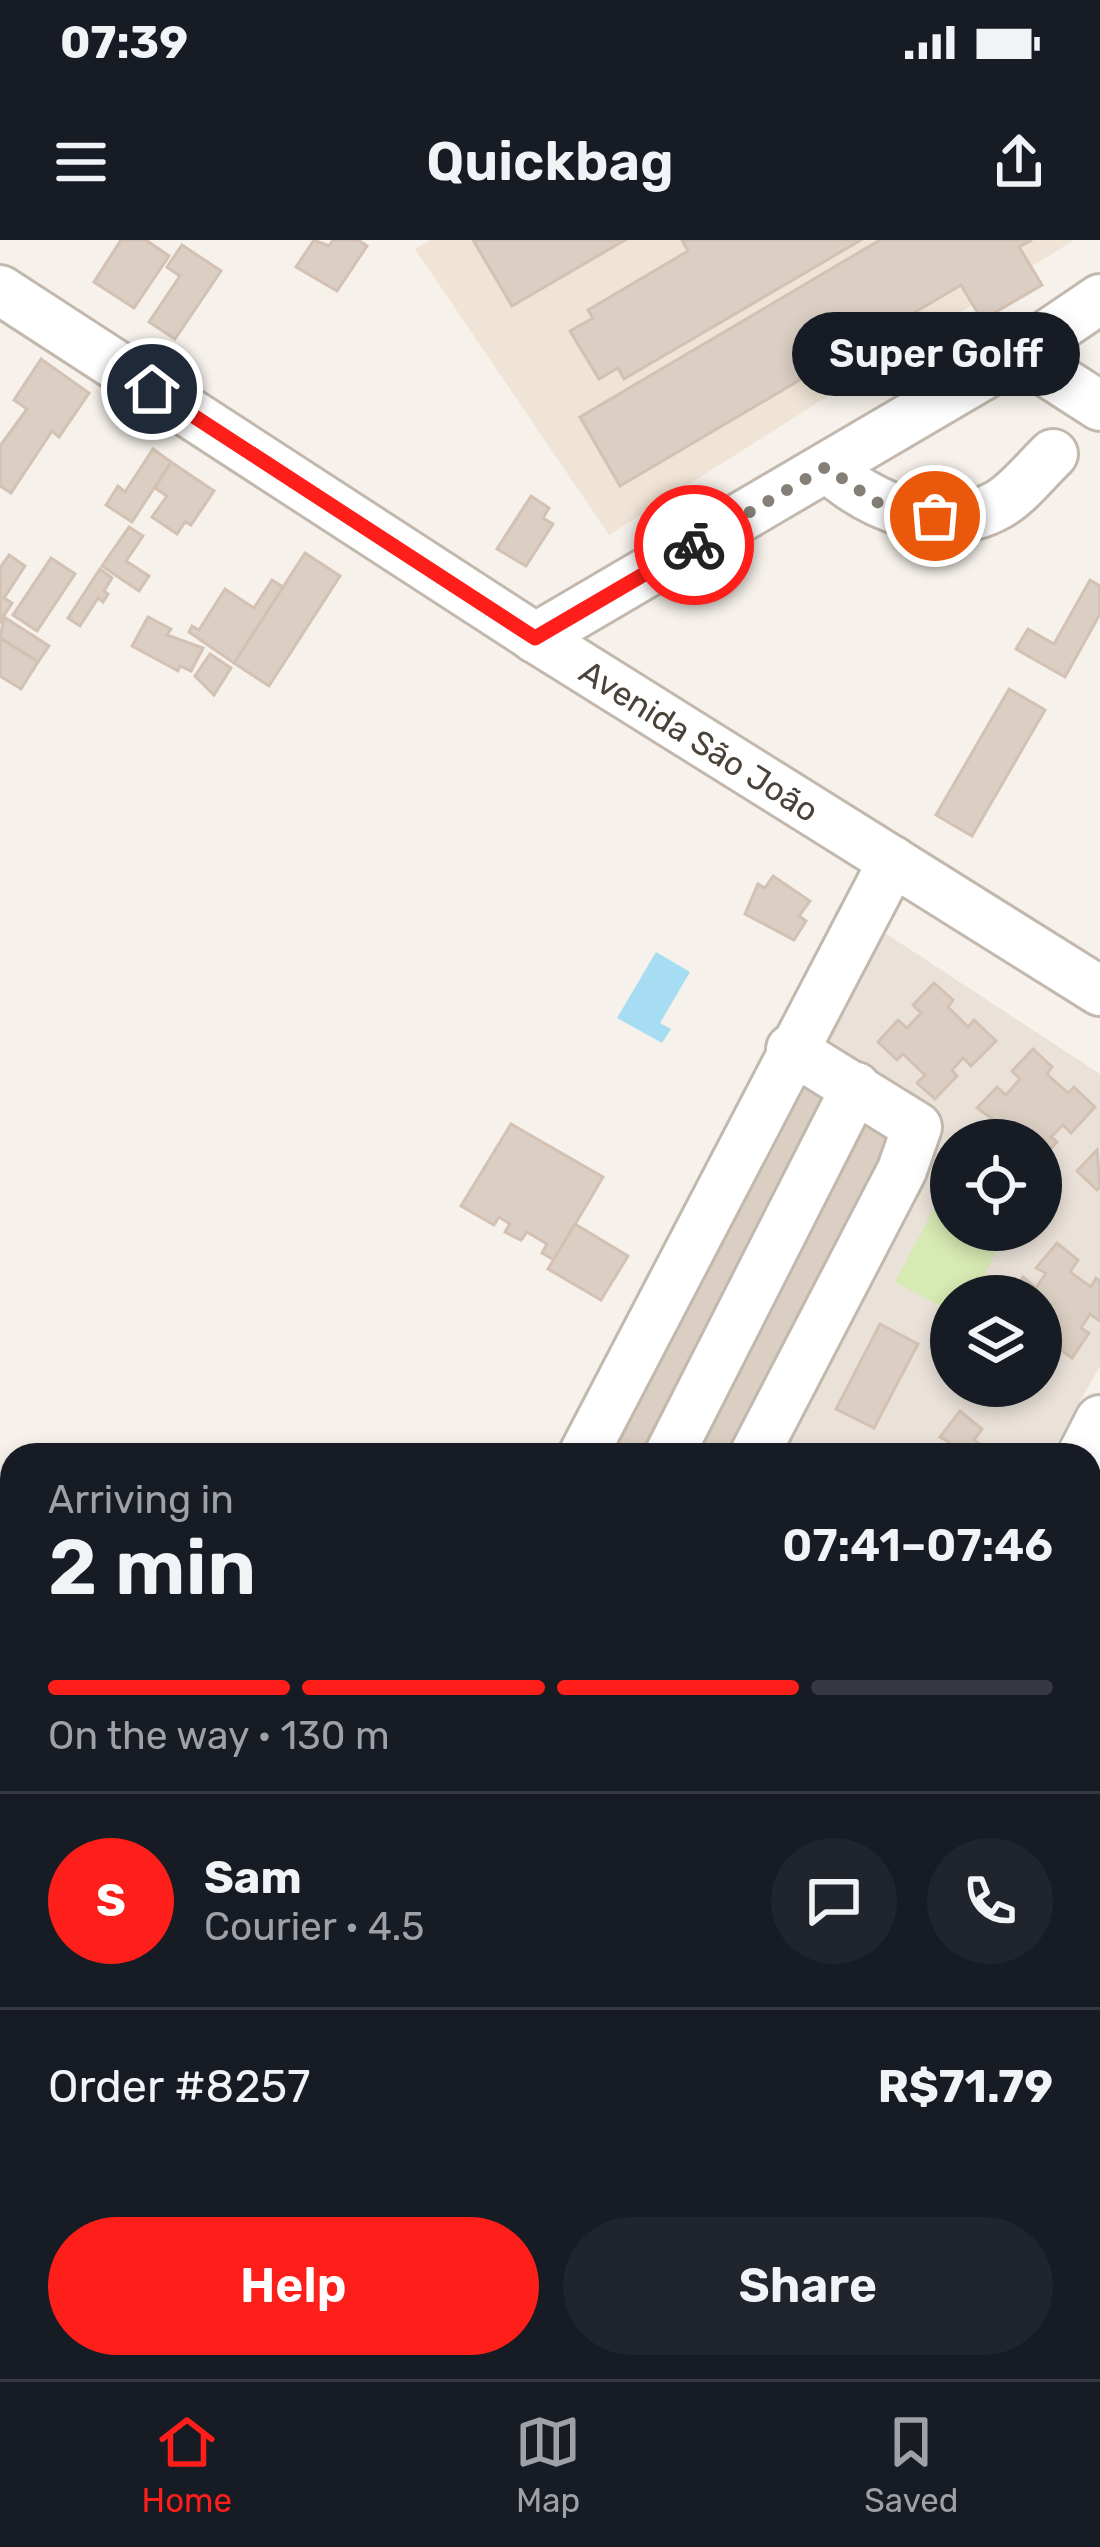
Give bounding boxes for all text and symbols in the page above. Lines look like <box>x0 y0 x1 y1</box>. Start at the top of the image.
text: 07:39 <box>60 16 188 69</box>
icon: menu <box>48 129 114 195</box>
icon: share <box>986 129 1052 195</box>
text: Quickbag <box>426 130 674 194</box>
callout: Super Golff <box>791 312 1079 396</box>
text: Super Golff <box>829 331 1043 377</box>
pin <box>101 338 203 440</box>
icon: home <box>119 356 185 422</box>
pin <box>884 465 986 567</box>
icon: bag <box>902 483 968 549</box>
courier <box>634 485 754 605</box>
icon: bike <box>661 512 727 578</box>
street label: Avenida São João <box>573 652 825 830</box>
map controls <box>930 1119 1062 1407</box>
button: locate <box>930 1119 1062 1251</box>
button: layers <box>930 1275 1062 1407</box>
text: Arriving in <box>48 1477 234 1523</box>
text: 07:41–07:46 <box>782 1519 1053 1572</box>
text: 2 min <box>48 1521 256 1614</box>
text: On the way · 130 m <box>48 1713 390 1759</box>
button: chat <box>771 1838 897 1964</box>
button: phone <box>927 1838 1053 1964</box>
text: Sam <box>204 1851 302 1904</box>
text: S <box>96 1874 126 1927</box>
text: Courier · 4.5 <box>204 1904 424 1950</box>
text: Order #8257 <box>48 2060 310 2113</box>
text: R$71.79 <box>878 2060 1053 2113</box>
button: Help <box>48 2217 539 2355</box>
button: Share <box>563 2217 1053 2355</box>
tab: Home <box>142 2409 232 2520</box>
tab: Map <box>515 2409 581 2520</box>
tab: Saved <box>864 2409 958 2520</box>

